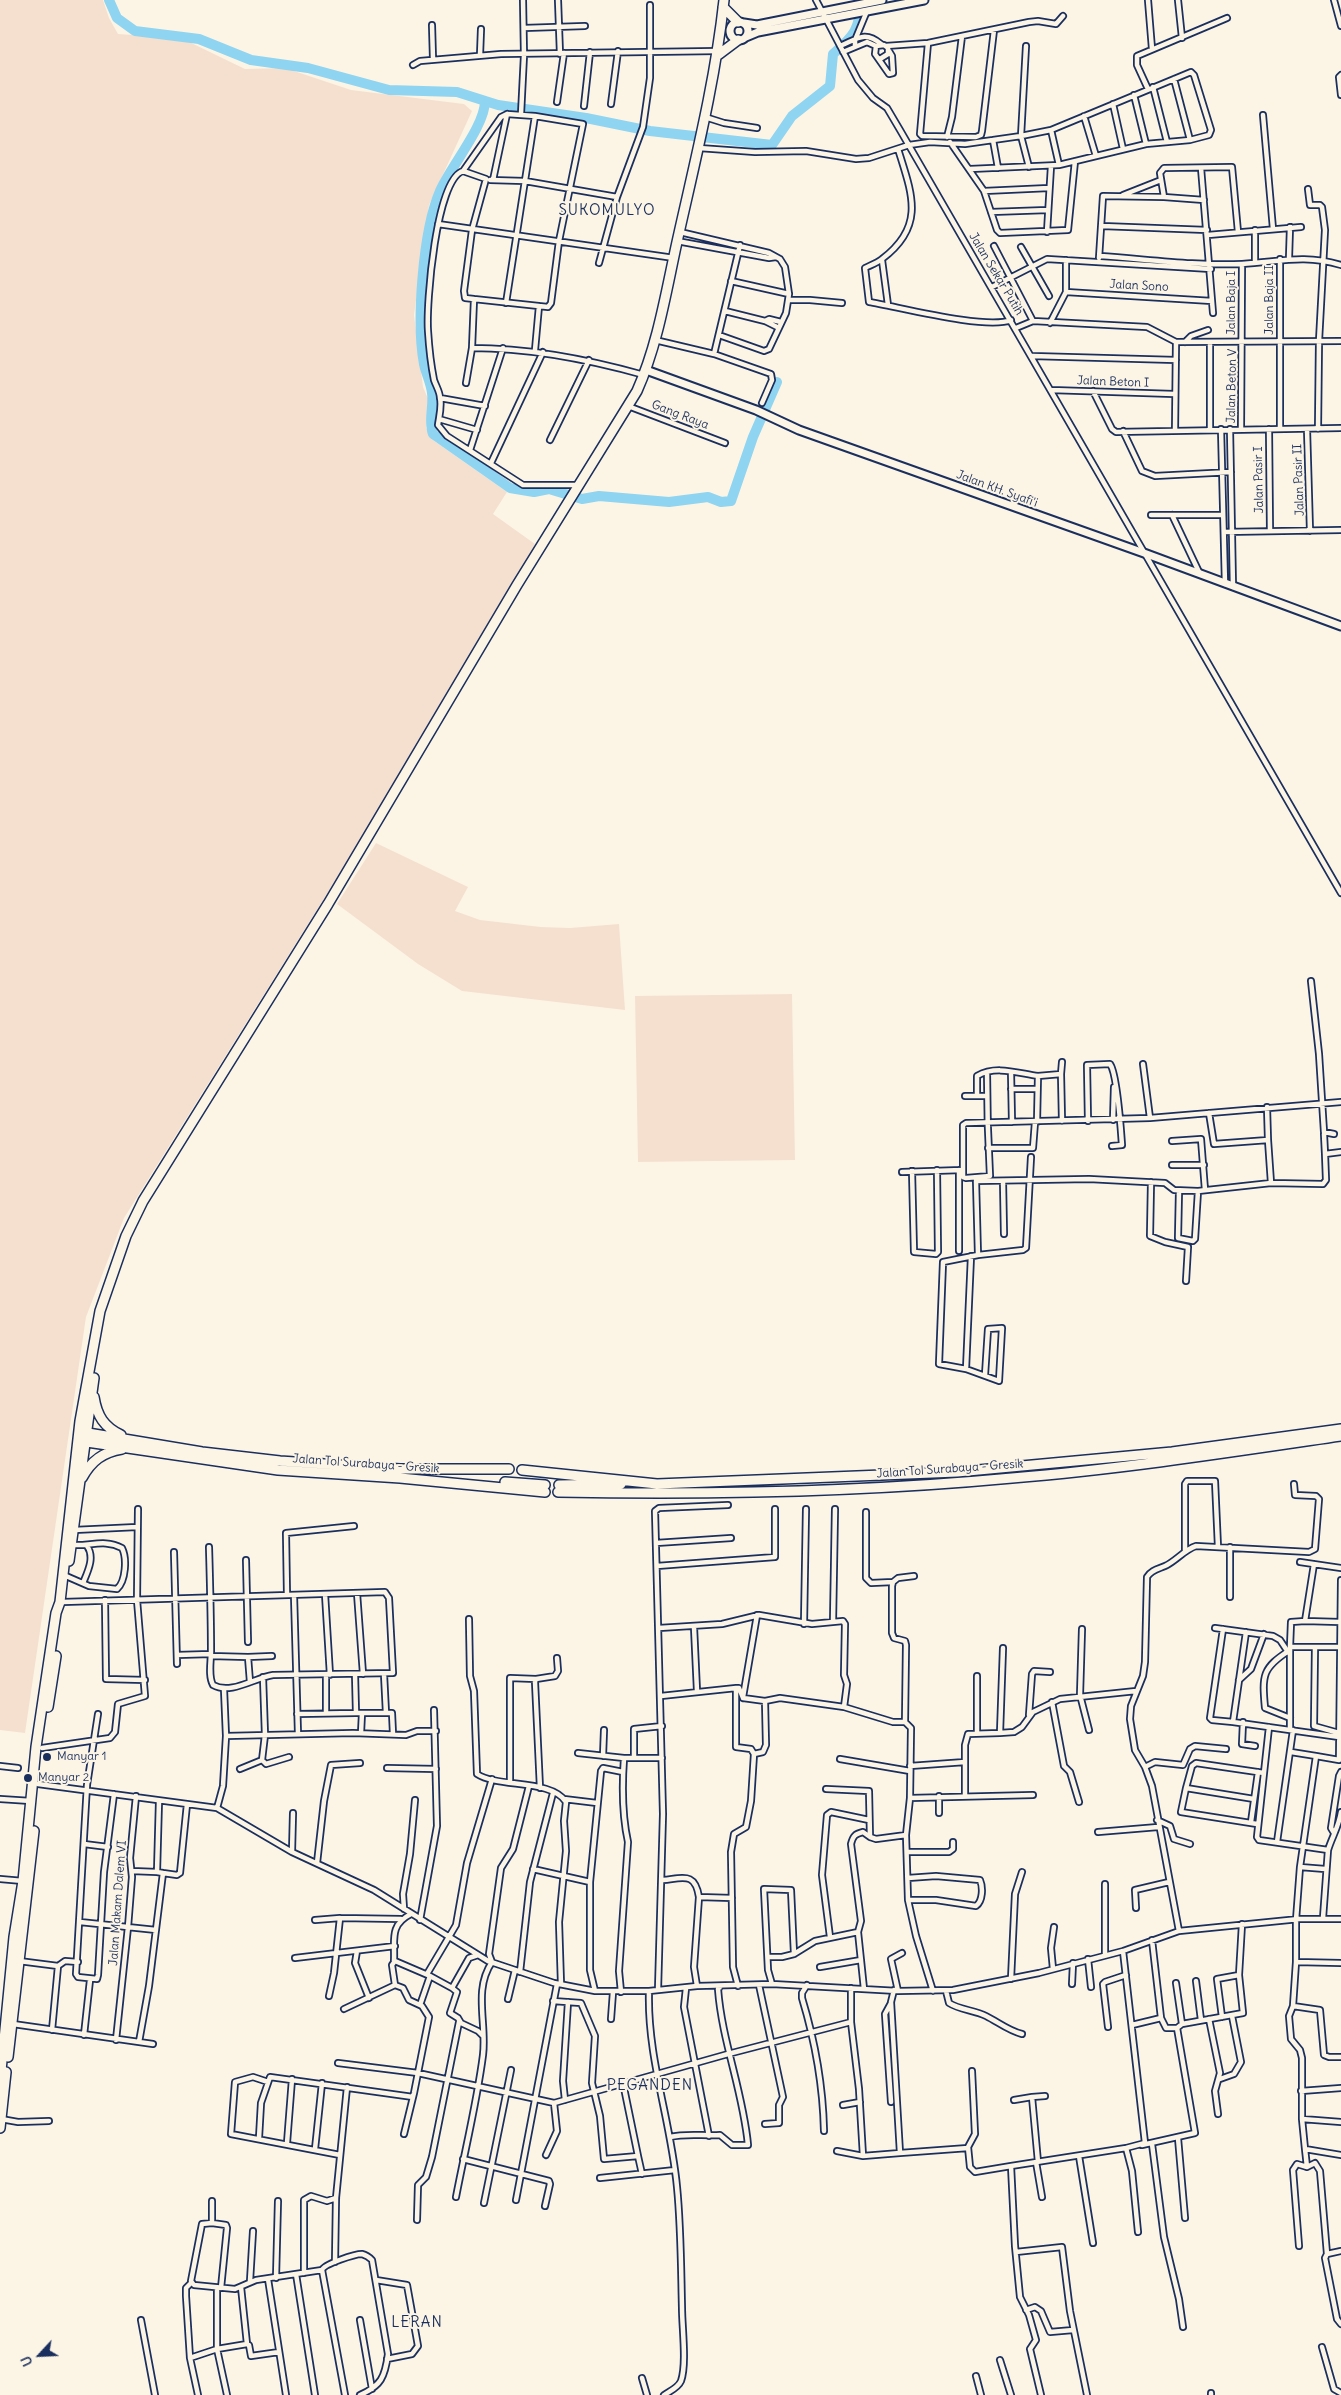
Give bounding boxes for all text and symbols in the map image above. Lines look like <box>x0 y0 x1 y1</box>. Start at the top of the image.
district label: SUKOMULYO <box>557 202 657 220</box>
street label: Jalan Sekar Putih <box>966 230 1026 318</box>
street label: Jalan Baja II <box>1263 265 1277 335</box>
street label: Jalan Baja I <box>1225 271 1239 335</box>
street label: Jalan Sono <box>1109 277 1169 295</box>
street label: Jalan Beton V <box>1224 349 1240 423</box>
street label: Jalan Beton I <box>1077 374 1149 390</box>
street label: Gang Raya <box>649 398 711 432</box>
street label: Jalan Pasir II <box>1291 444 1307 516</box>
street label: Jalan Pasir I <box>1251 446 1267 514</box>
street label: Jalan KH. Syafi'i <box>954 468 1040 510</box>
street label: Jalan Tol Surabaya - Gresik <box>292 1452 440 1476</box>
street label: Jalan Tol Surabaya - Gresik <box>876 1457 1024 1481</box>
place label: Manyar 1 <box>57 1750 107 1764</box>
marker: Manyar 1 <box>41 1751 53 1763</box>
place label: Manyar 2 <box>38 1771 89 1785</box>
marker: Manyar 2 <box>22 1772 34 1784</box>
street label: Jalan Makam Dalem VI <box>106 1840 130 1966</box>
district label: PEGANDEN <box>606 2077 694 2095</box>
district label: LERAN <box>391 2314 443 2332</box>
north arrow <box>15 2330 65 2380</box>
text: U <box>16 2353 37 2369</box>

